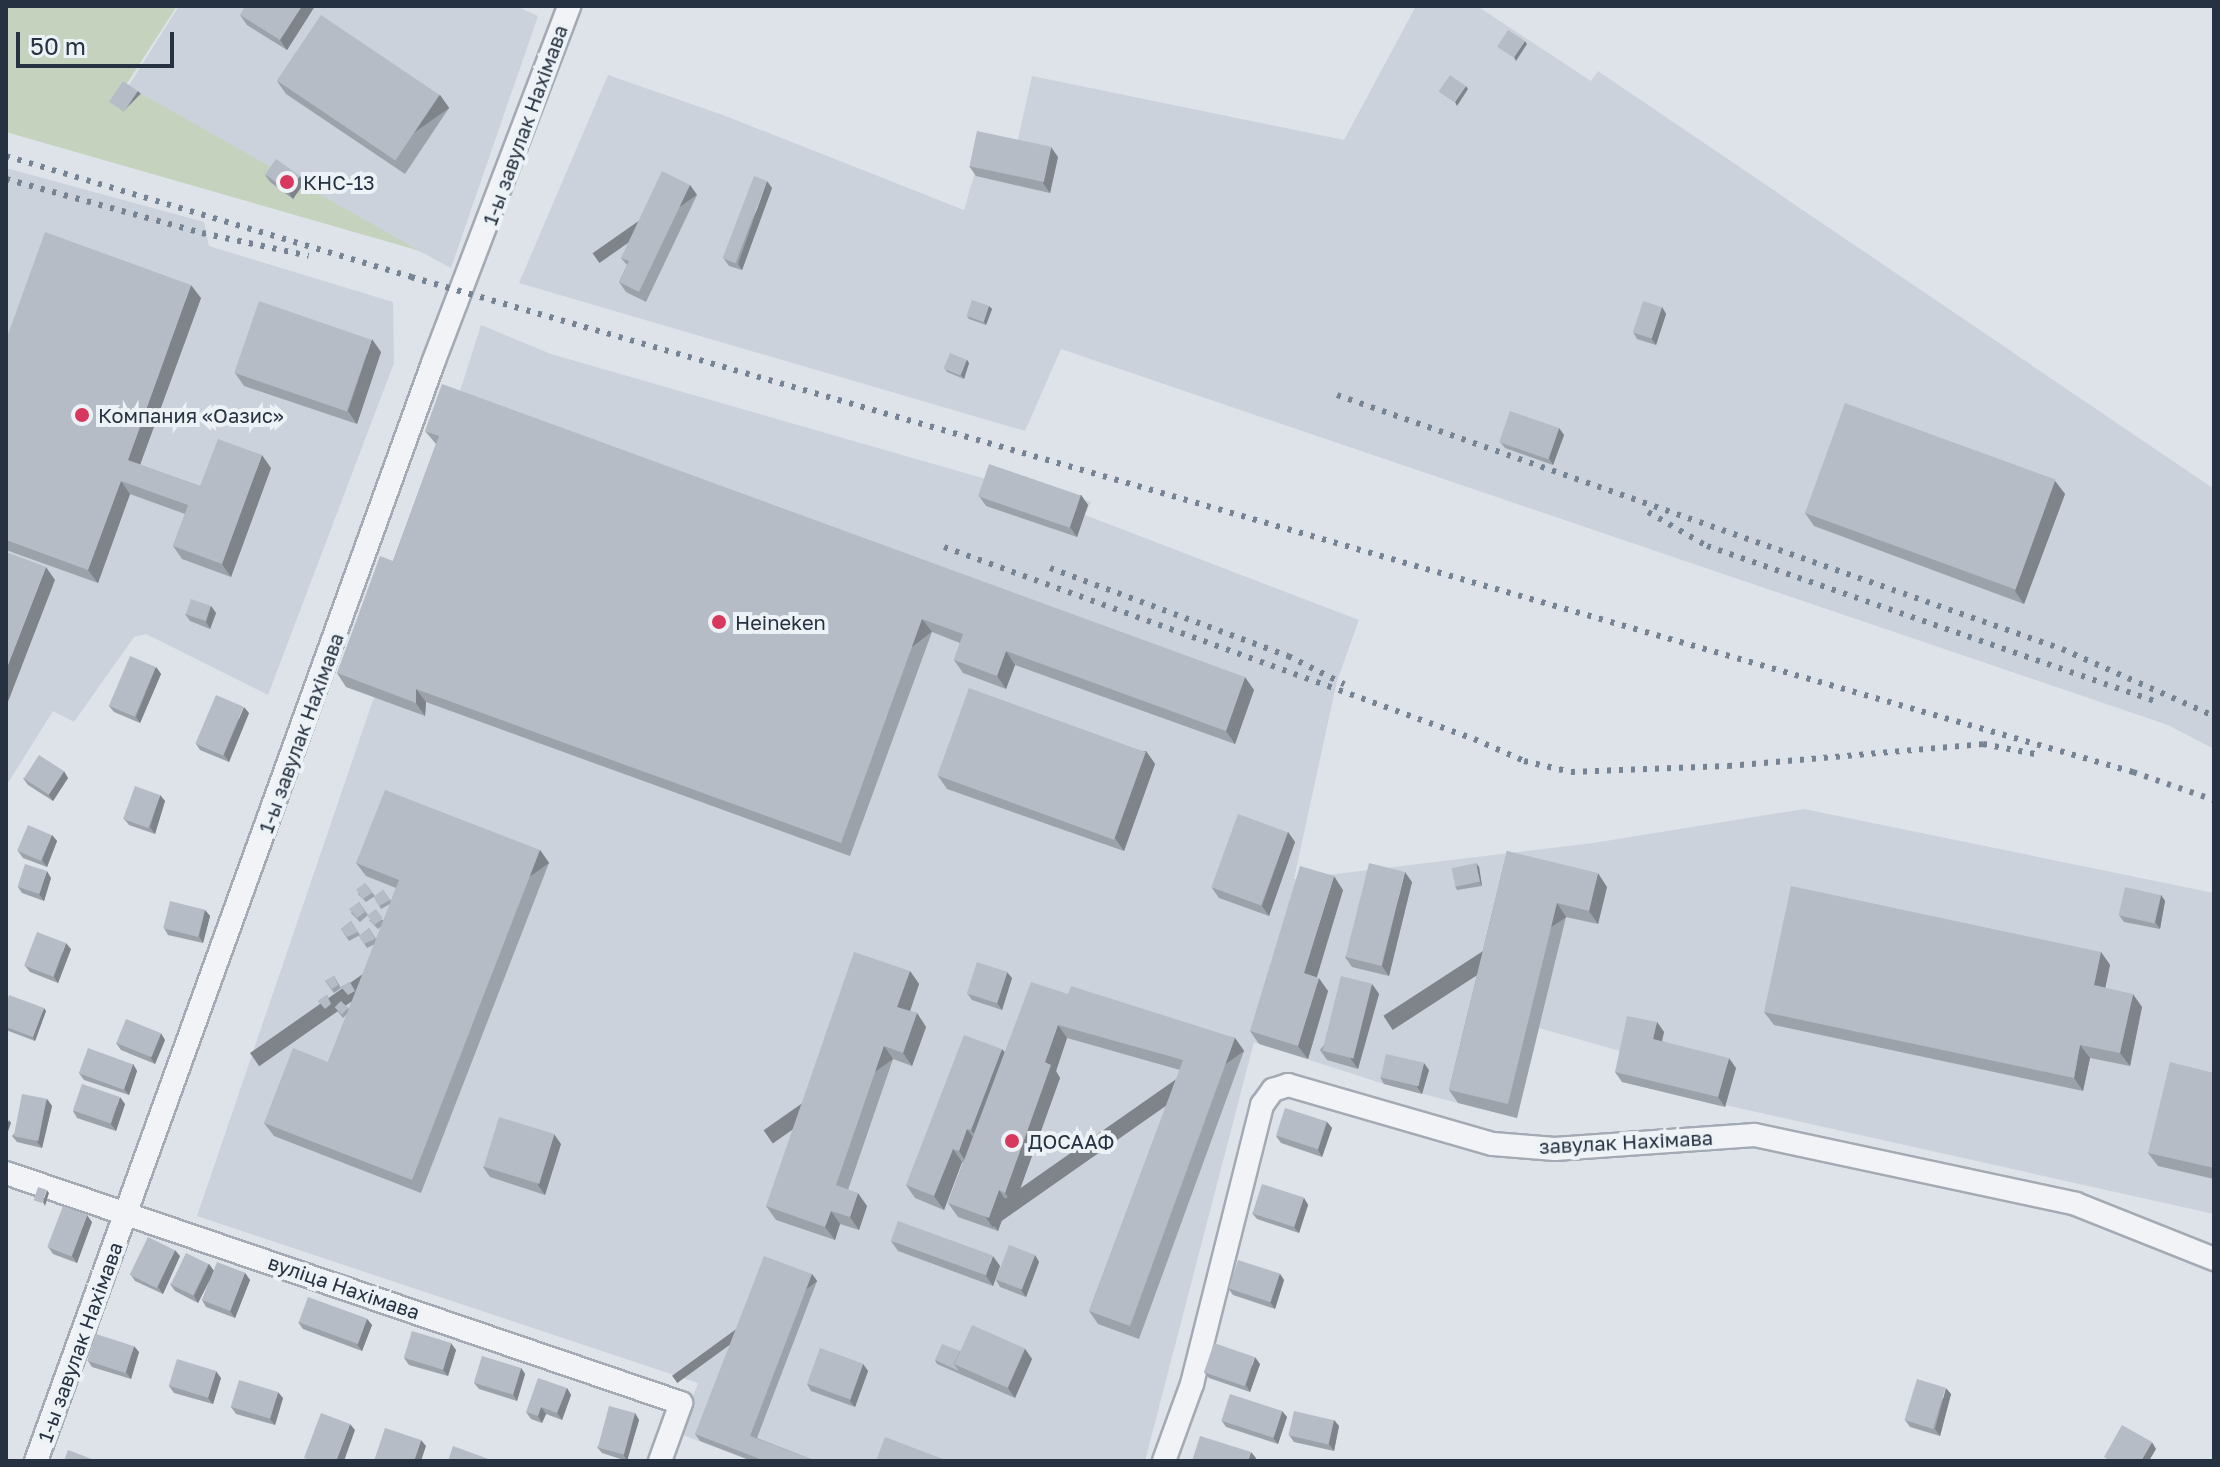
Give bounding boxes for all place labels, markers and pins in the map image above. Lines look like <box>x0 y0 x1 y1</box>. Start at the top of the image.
place label: КНС-13 <box>303 170 375 194</box>
marker: КНС-13 <box>278 173 296 191</box>
place label: Компания «Оазис» <box>98 403 284 427</box>
marker: Компания «Оазис» <box>73 406 91 424</box>
place label: Heineken <box>735 610 826 634</box>
marker: Heineken <box>710 613 728 631</box>
place label: ДОСААФ <box>1028 1129 1114 1153</box>
marker: ДОСААФ <box>1003 1132 1021 1150</box>

